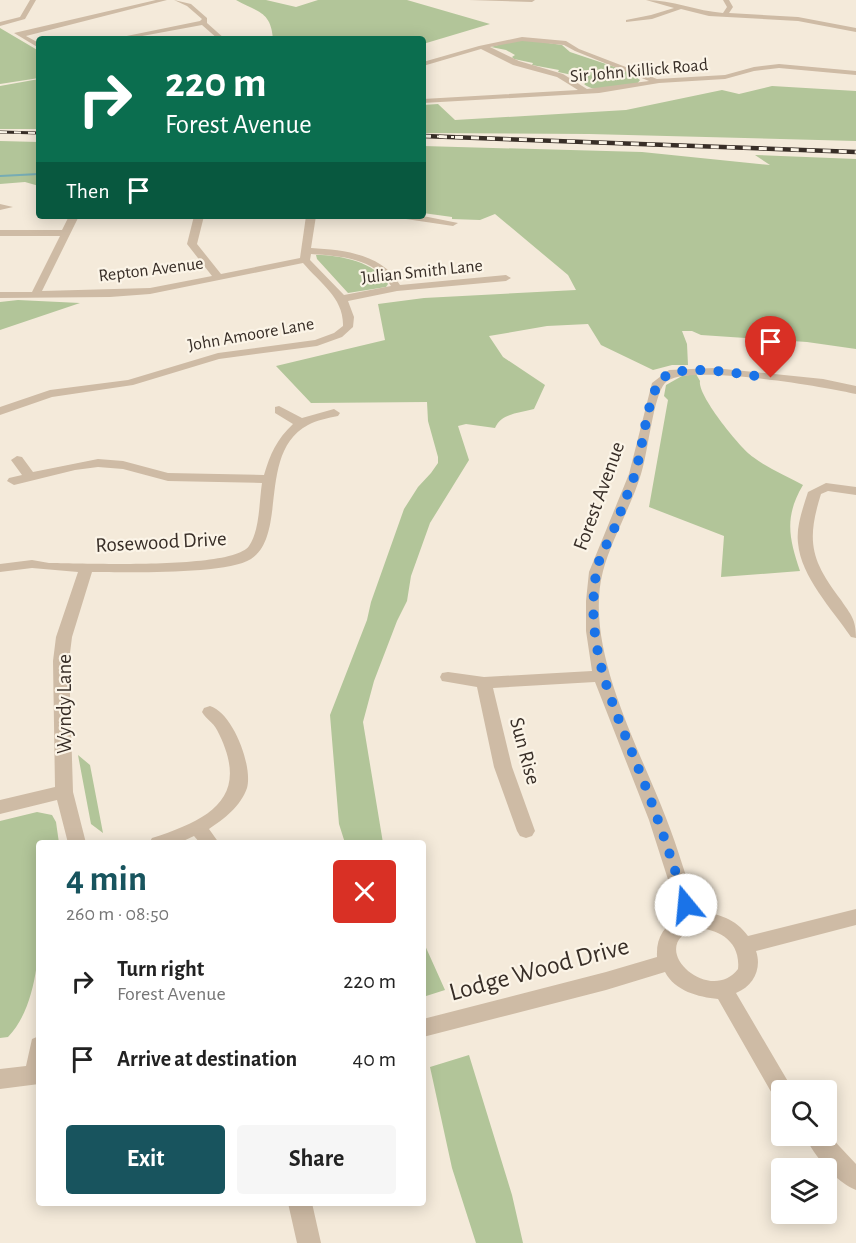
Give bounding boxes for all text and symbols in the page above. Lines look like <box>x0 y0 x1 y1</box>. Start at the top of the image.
street label: Sir John Killick Road <box>569 56 709 86</box>
icon: right <box>66 60 144 138</box>
text: 220 m <box>165 62 267 104</box>
text: Forest Avenue <box>165 111 312 138</box>
icon: arrive <box>122 174 155 207</box>
text: Then <box>66 180 110 202</box>
street label: Repton Avenue <box>97 255 205 285</box>
street label: Julian Smith Lane <box>360 257 484 287</box>
street label: John Amoore Lane <box>186 315 316 355</box>
pin <box>745 316 796 378</box>
icon: arrive <box>754 325 787 358</box>
street label: Forest Avenue <box>570 439 628 553</box>
street label: Rosewood Drive <box>95 528 227 556</box>
street label: Wyndy Lane <box>54 654 75 754</box>
street label: Sun Rise <box>506 715 544 787</box>
button: close <box>333 860 396 923</box>
text: 4 min <box>66 861 147 897</box>
position arrow <box>654 873 718 937</box>
text: 260 m · 08:50 <box>66 904 169 924</box>
street label: Lodge Wood Drive <box>446 932 632 1006</box>
text: Turn right <box>117 958 204 980</box>
icon: right <box>66 965 99 998</box>
text: 220 m <box>343 970 396 992</box>
text: Forest Avenue <box>117 984 226 1004</box>
icon: arrive <box>66 1043 99 1076</box>
text: Arrive at destination <box>117 1048 297 1070</box>
text: 40 m <box>353 1048 396 1070</box>
map controls <box>771 1080 837 1224</box>
button: search <box>771 1080 837 1146</box>
button: Exit <box>66 1125 225 1194</box>
button: Share <box>237 1125 396 1194</box>
button: layers <box>771 1158 837 1224</box>

